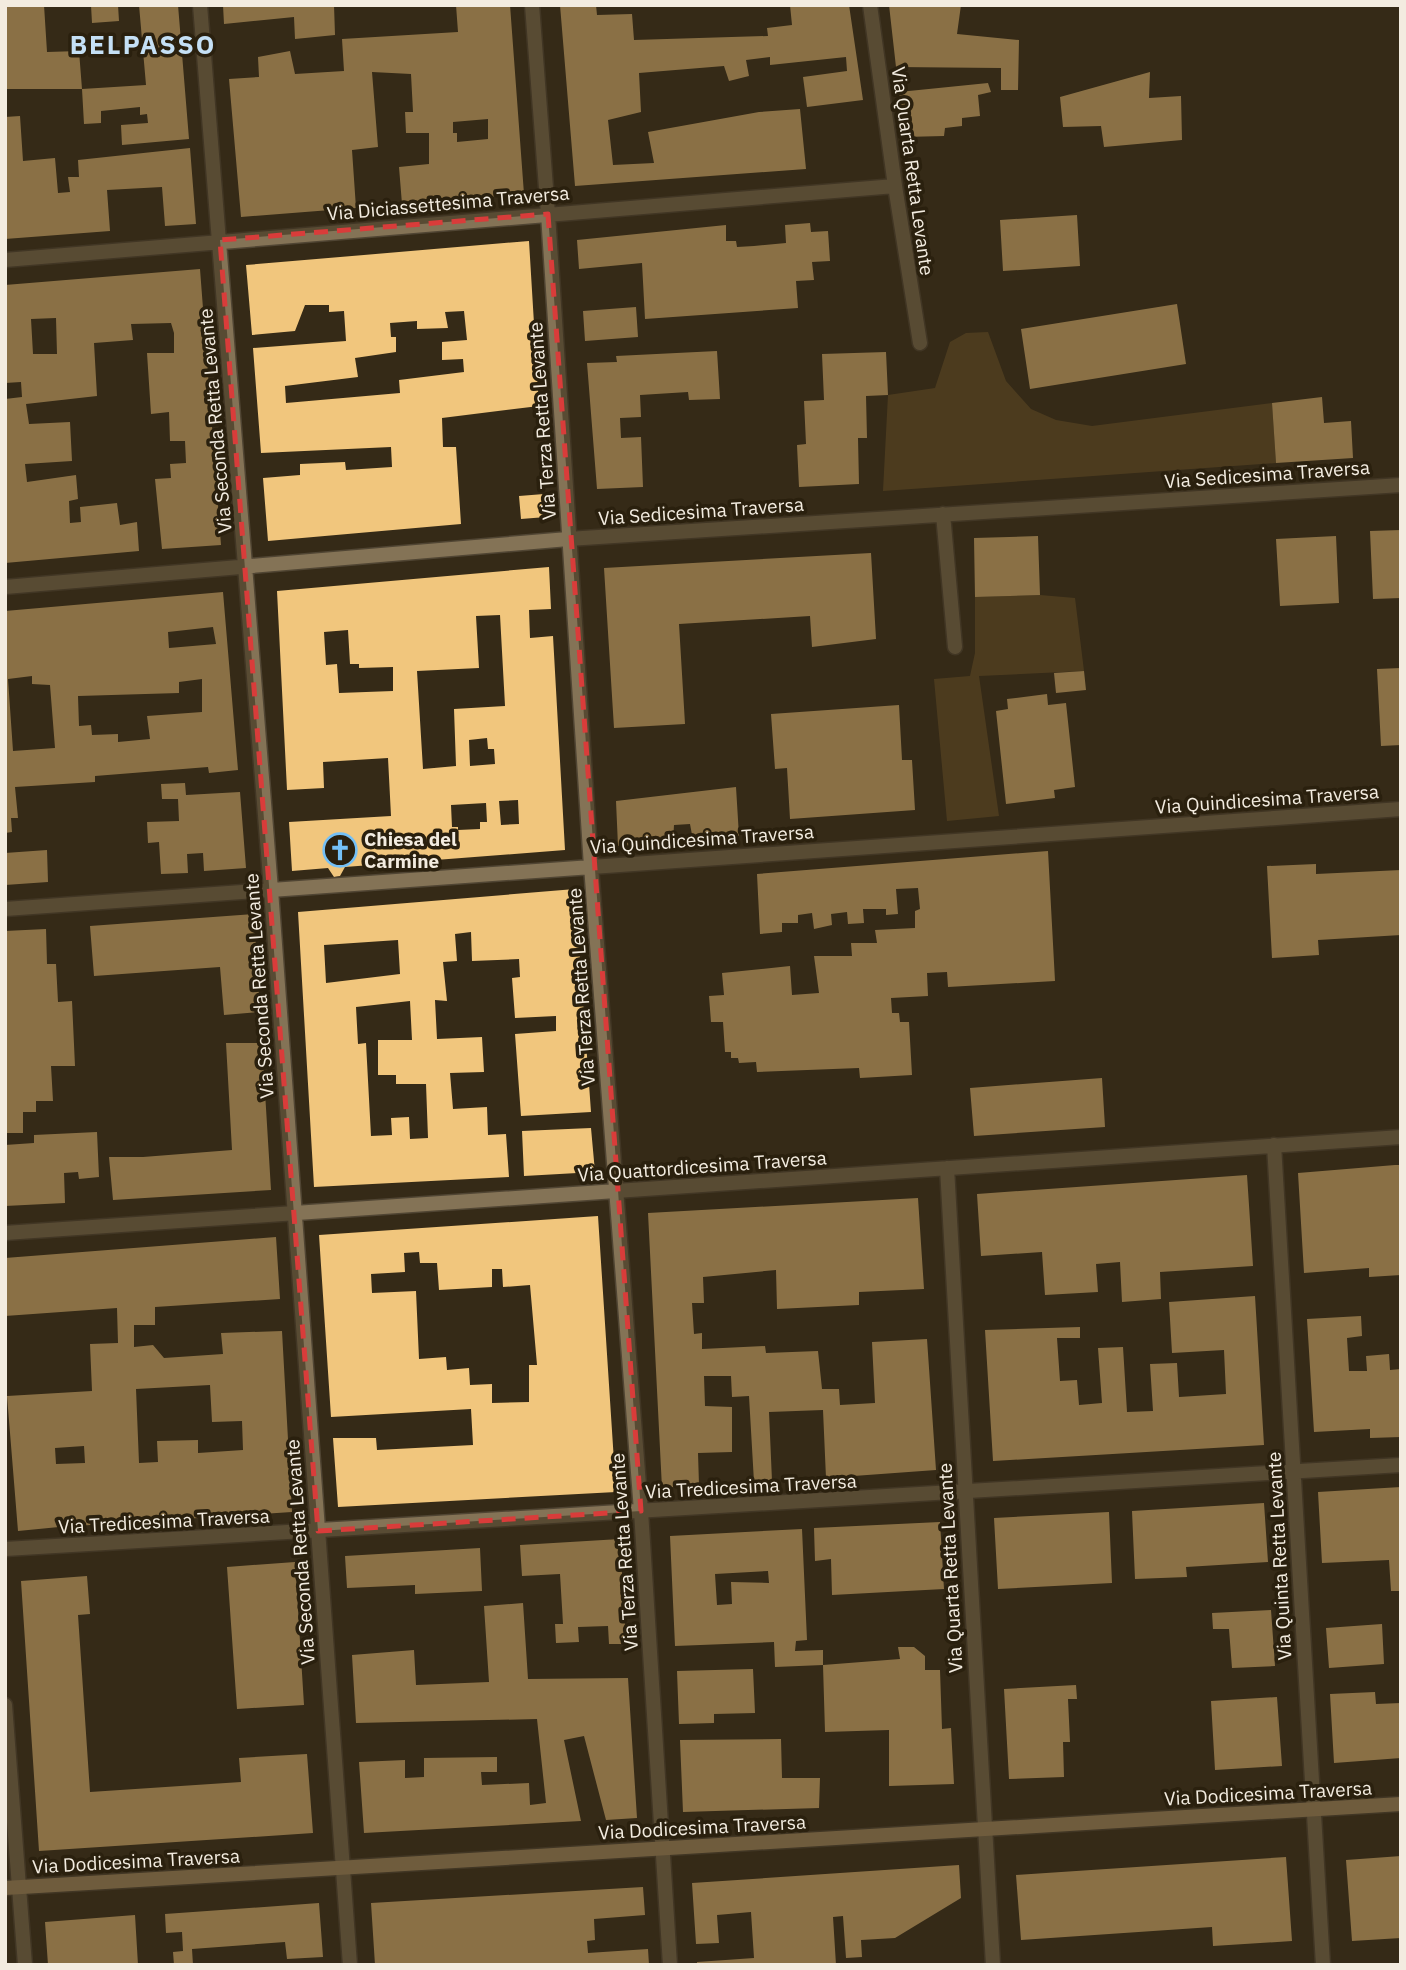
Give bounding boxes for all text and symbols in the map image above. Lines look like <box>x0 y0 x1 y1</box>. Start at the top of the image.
district label: BELPASSO <box>70 27 216 61</box>
street label: Via Quarta Retta Levante <box>886 65 940 277</box>
street label: Via Diciassettesima Traversa <box>326 180 570 226</box>
street label: Via Seconda Retta Levante <box>193 307 237 535</box>
street label: Via Terza Retta Levante <box>523 321 561 521</box>
street label: Via Sedicesima Traversa <box>1163 455 1371 493</box>
street label: Via Sedicesima Traversa <box>597 492 805 530</box>
street label: Via Quindicesima Traversa <box>1154 779 1380 819</box>
street label: Via Quindicesima Traversa <box>589 819 815 859</box>
place label: Chiesa del Carmine <box>364 827 457 873</box>
church icon: Chiesa del Carmine <box>321 831 359 869</box>
street label: Via Seconda Retta Levante <box>239 873 279 1099</box>
street label: Via Terza Retta Levante <box>562 887 600 1087</box>
street label: Via Quattordicesima Traversa <box>577 1145 827 1187</box>
street label: Via Seconda Retta Levante <box>280 1439 320 1665</box>
street label: Via Quinta Retta Levante <box>1262 1451 1296 1661</box>
street label: Via Terza Retta Levante <box>605 1452 643 1652</box>
street label: Via Quarta Retta Levante <box>933 1462 967 1674</box>
street label: Via Tredicesima Traversa <box>644 1468 858 1504</box>
street label: Via Tredicesima Traversa <box>57 1503 271 1539</box>
street label: Via Dodicesima Traversa <box>1163 1776 1373 1810</box>
street label: Via Dodicesima Traversa <box>597 1810 807 1844</box>
street label: Via Dodicesima Traversa <box>31 1844 241 1878</box>

